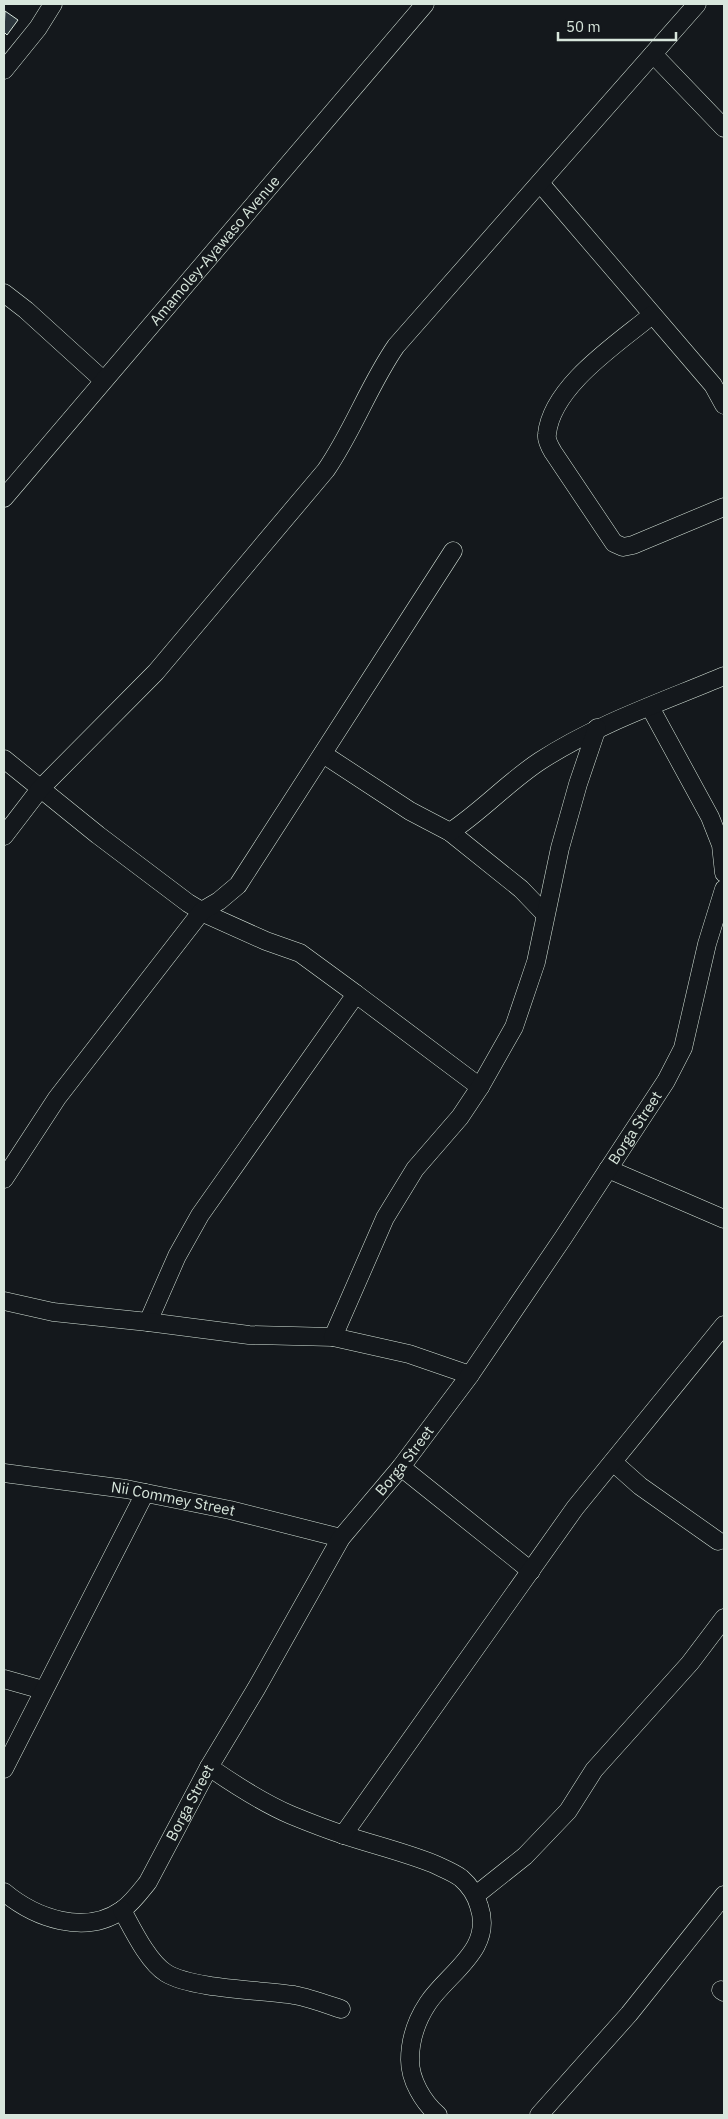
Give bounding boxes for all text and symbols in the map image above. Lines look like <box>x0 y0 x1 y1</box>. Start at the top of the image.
scale bar <box>558 10 676 42</box>
text: 50 m <box>566 17 601 36</box>
street label: Amamoley-Ayawaso Avenue <box>145 171 284 329</box>
street label: Borga Street <box>604 1087 666 1168</box>
street label: Borga Street <box>371 1422 438 1499</box>
street label: Nii Commey Street <box>110 1477 237 1520</box>
street label: Borga Street <box>161 1761 218 1844</box>

